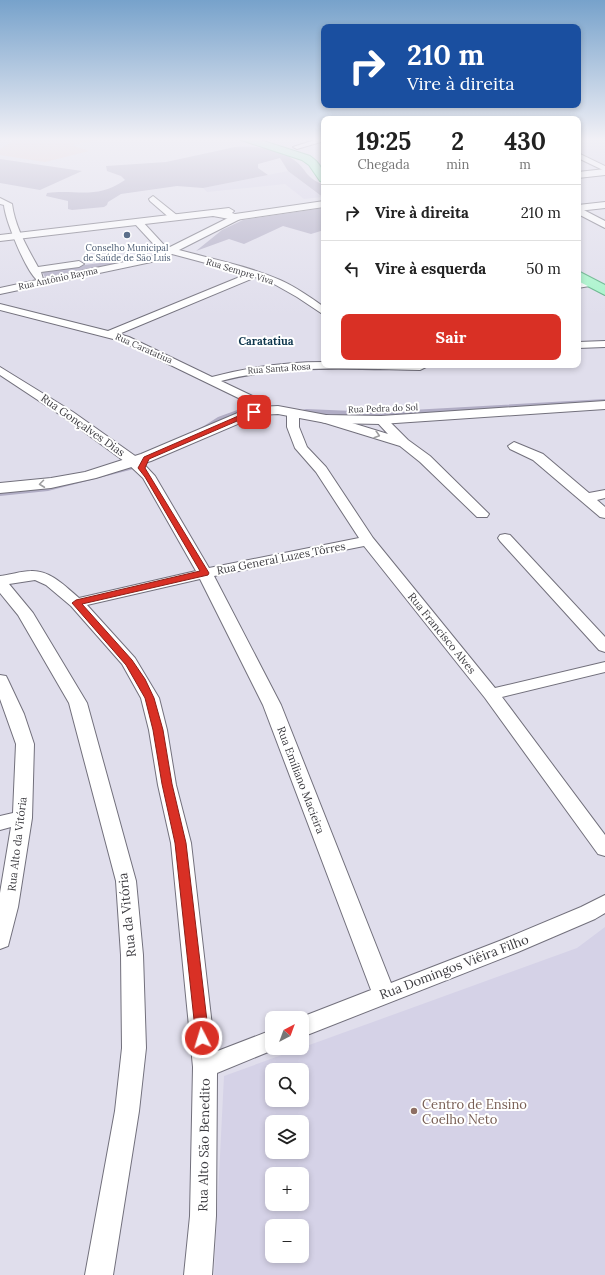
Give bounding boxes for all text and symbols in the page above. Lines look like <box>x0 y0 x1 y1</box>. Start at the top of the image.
text: 210 m <box>407 37 484 73</box>
icon: right <box>341 40 393 92</box>
text: Vire à direita <box>407 72 515 95</box>
text: 19:25 <box>356 126 411 157</box>
text: 2 <box>451 126 464 157</box>
text: 430 <box>504 126 546 157</box>
text: Chegada <box>357 156 410 173</box>
text: min <box>446 156 469 173</box>
text: m <box>519 156 531 173</box>
icon: right <box>341 202 363 224</box>
text: Vire à direita <box>375 203 469 222</box>
text: 210 m <box>521 203 561 222</box>
marker: Conselho Municipal de Saúde de São Luís <box>122 230 132 240</box>
place label: Conselho Municipal de Saúde de São Luís <box>83 242 171 263</box>
street label: Rua Sempre Viva <box>205 256 275 287</box>
icon: left <box>341 258 363 280</box>
text: Vire à esquerda <box>375 259 486 278</box>
text: 50 m <box>526 259 561 278</box>
street label: Rua Antônio Bayma <box>17 264 99 292</box>
button: Sair <box>341 314 561 360</box>
street label: Rua Caratatiua <box>114 330 175 366</box>
district label: Caratatiua <box>238 334 294 348</box>
street label: Rua Santa Rosa <box>247 360 311 376</box>
street label: Rua Gonçalves Dias <box>38 391 128 459</box>
pin <box>237 395 271 429</box>
icon: arrive <box>243 401 265 423</box>
street label: Rua Pedra do Sol <box>348 401 419 415</box>
one-way arrow <box>373 430 380 439</box>
one-way arrow <box>39 479 45 488</box>
street label: Rua General Luzes Tôrres <box>215 539 347 577</box>
street label: Rua Francisco Alves <box>405 590 479 676</box>
street label: Rua Emíliano Macieira <box>274 724 328 836</box>
street label: Rua Alto da Vitória <box>4 796 30 892</box>
street label: Rua da Vitória <box>114 872 140 958</box>
street label: Rua Domingos Viêira Filho <box>377 931 531 1003</box>
north arrow <box>265 1011 309 1055</box>
map controls <box>265 1011 309 1263</box>
position arrow <box>181 1017 223 1059</box>
button: search <box>265 1063 309 1107</box>
street label: Rua Alto São Benedito <box>194 1078 214 1212</box>
place label: Centro de Ensino Coelho Neto <box>422 1096 527 1128</box>
marker: Centro de Ensino Coelho Neto <box>409 1106 419 1116</box>
button: layers <box>265 1115 309 1159</box>
button: + <box>265 1167 309 1211</box>
button: − <box>265 1219 309 1263</box>

